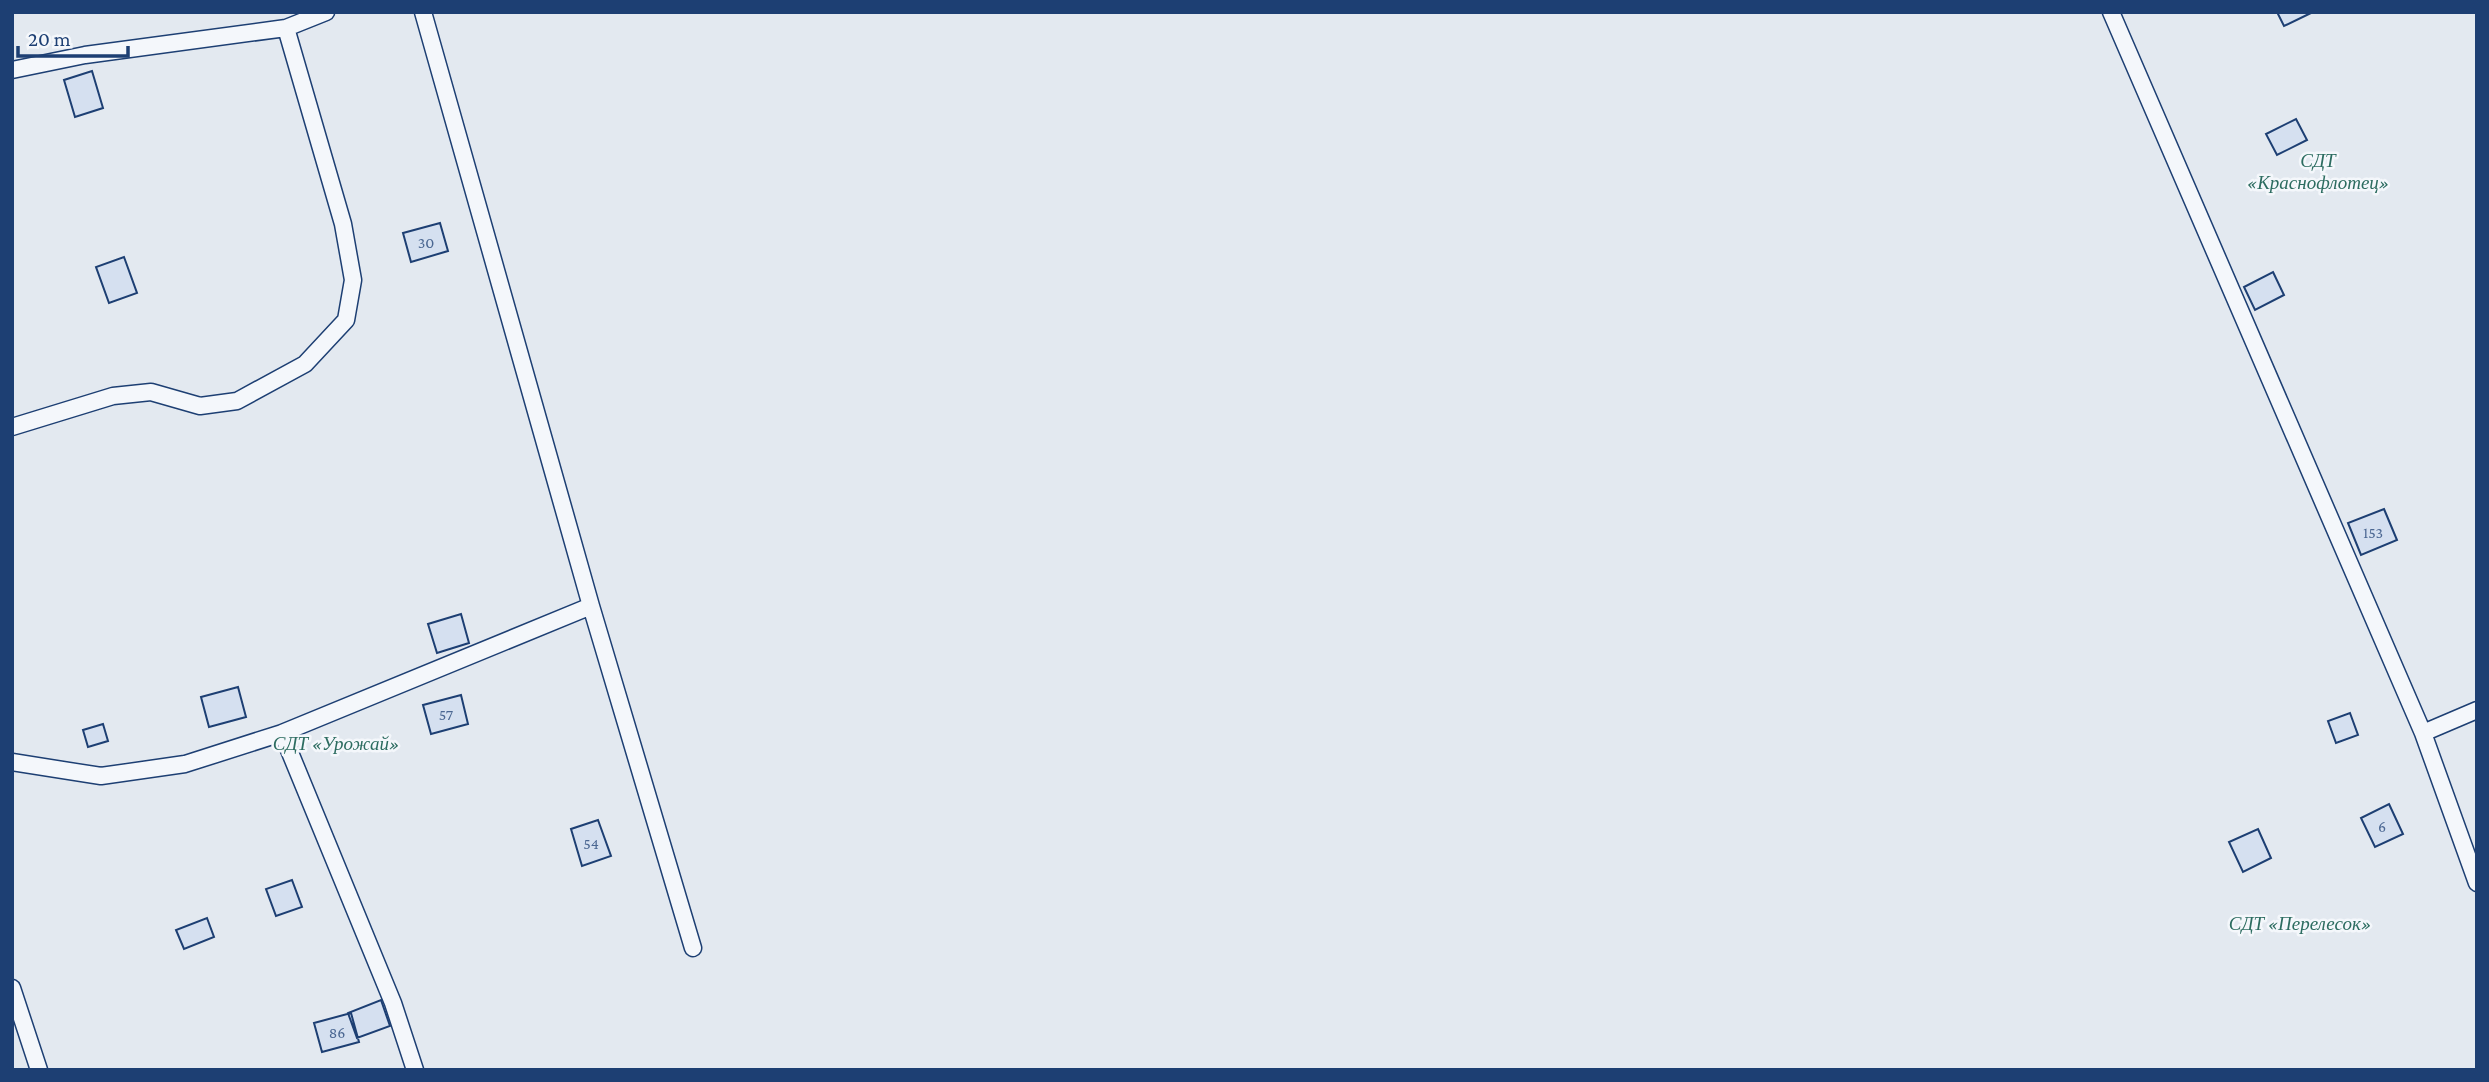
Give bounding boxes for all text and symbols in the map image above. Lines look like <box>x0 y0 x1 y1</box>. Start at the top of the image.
scale bar <box>18 14 128 58</box>
text: 20 m <box>28 27 71 51</box>
park label: СДТ «Краснофлотец» <box>2247 150 2389 193</box>
house number: 30 <box>418 234 434 251</box>
house number: 153 <box>2363 524 2383 541</box>
house number: 57 <box>439 706 454 723</box>
park label: СДТ «Урожай» <box>273 733 399 754</box>
house number: 6 <box>2378 818 2386 835</box>
house number: 54 <box>583 835 599 852</box>
park label: СДТ «Перелесок» <box>2229 913 2371 934</box>
house number: 86 <box>329 1024 345 1041</box>

